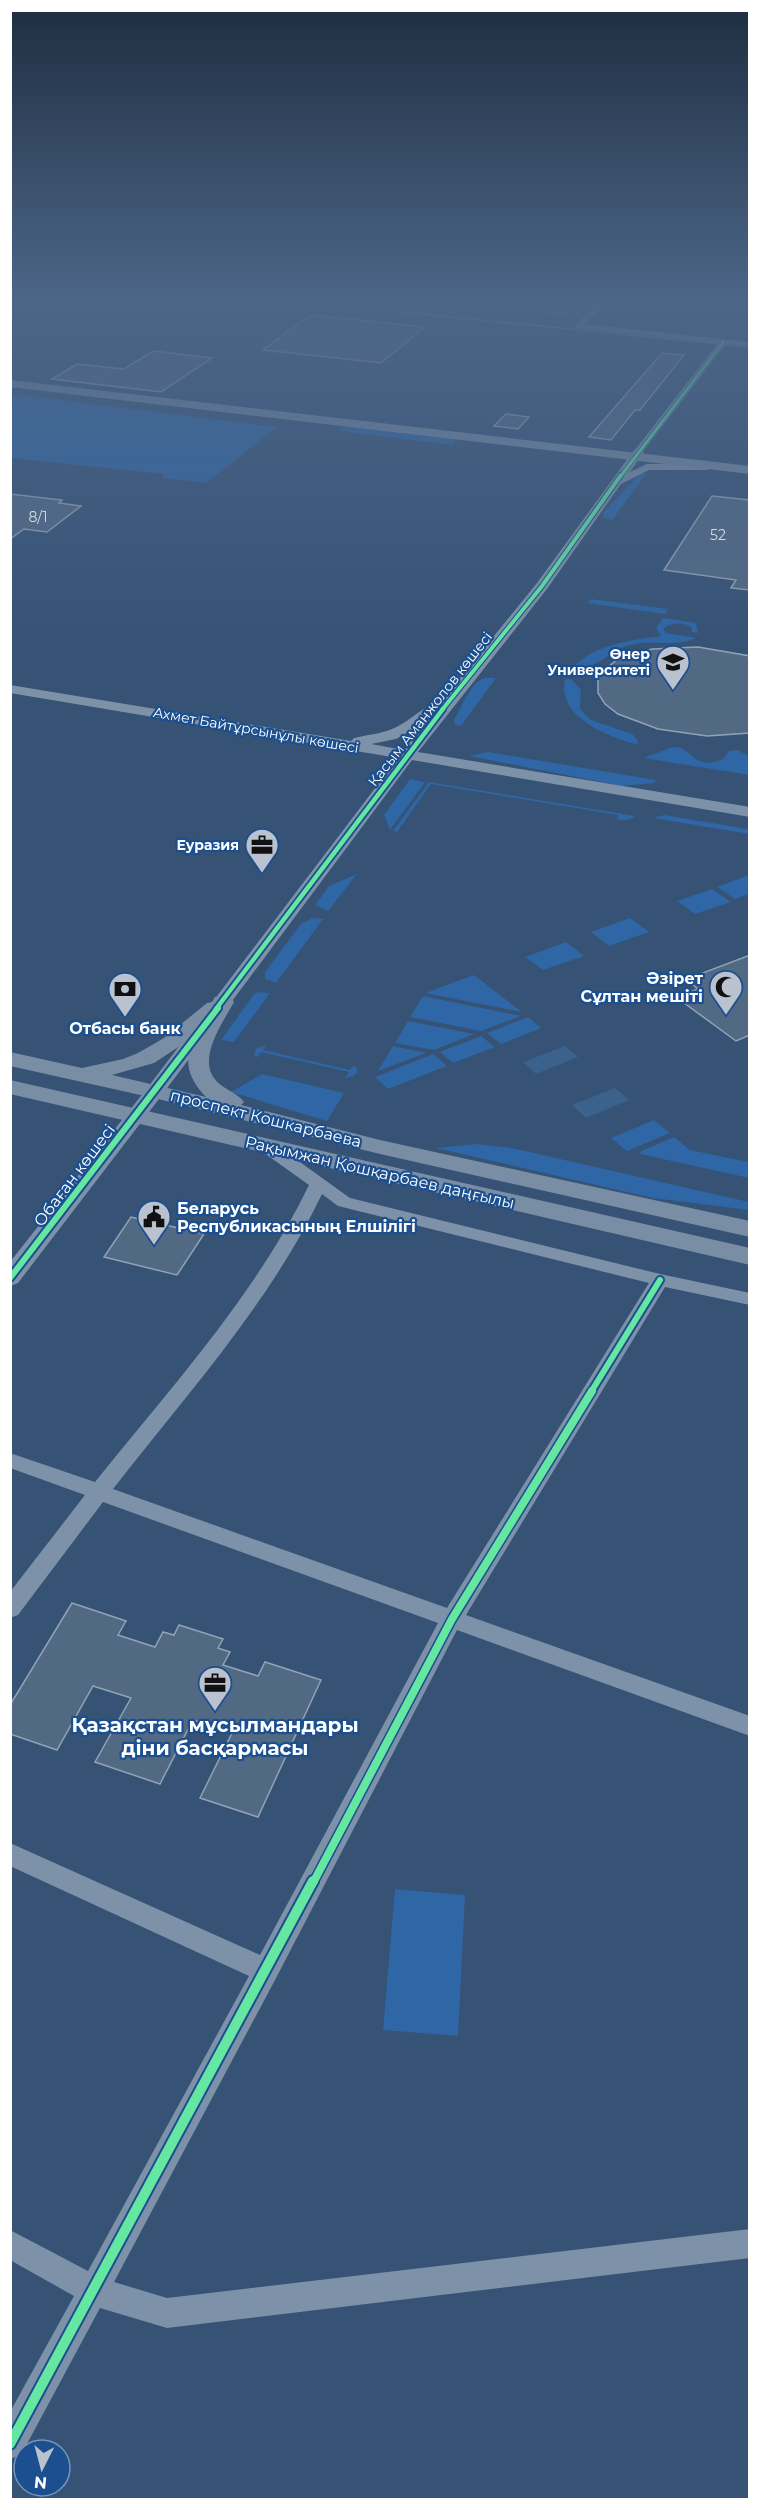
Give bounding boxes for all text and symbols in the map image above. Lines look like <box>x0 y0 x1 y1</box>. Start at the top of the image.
house number: 8/1 <box>28 508 48 526</box>
house number: 52 <box>710 526 726 544</box>
street label: Қасым Аманжолов көшесі <box>364 628 496 790</box>
school or university icon: Өнер Университеті <box>655 644 691 691</box>
place label: Өнер Университеті <box>547 645 650 679</box>
street label: Ахмет Байтұрсынұлы көшесі <box>152 703 360 757</box>
office icon: Еуразия <box>244 827 280 874</box>
place label: Еуразия <box>176 836 239 854</box>
place label: Әзірет Сұлтан мешіті <box>580 969 703 1006</box>
mosque icon: Әзірет Сұлтан мешіті <box>708 969 744 1016</box>
bank icon: Отбасы банк <box>107 971 143 1018</box>
place label: Отбасы банк <box>69 1019 182 1038</box>
street label: проспект Кошкарбаева <box>168 1086 364 1151</box>
street label: Обаған көшесі <box>30 1120 119 1230</box>
street label: Рақымжан Қошқарбаев даңғылы <box>243 1132 516 1213</box>
public building icon: Беларусь Республикасының Елшілігі <box>136 1199 172 1246</box>
place label: Беларусь Республикасының Елшілігі <box>177 1199 416 1236</box>
office icon: Қазақстан мұсылмандары діни басқармасы <box>197 1665 233 1712</box>
place label: Қазақстан мұсылмандары діни басқармасы <box>71 1713 359 1760</box>
north arrow <box>12 2438 72 2498</box>
text: N <box>33 2472 48 2493</box>

